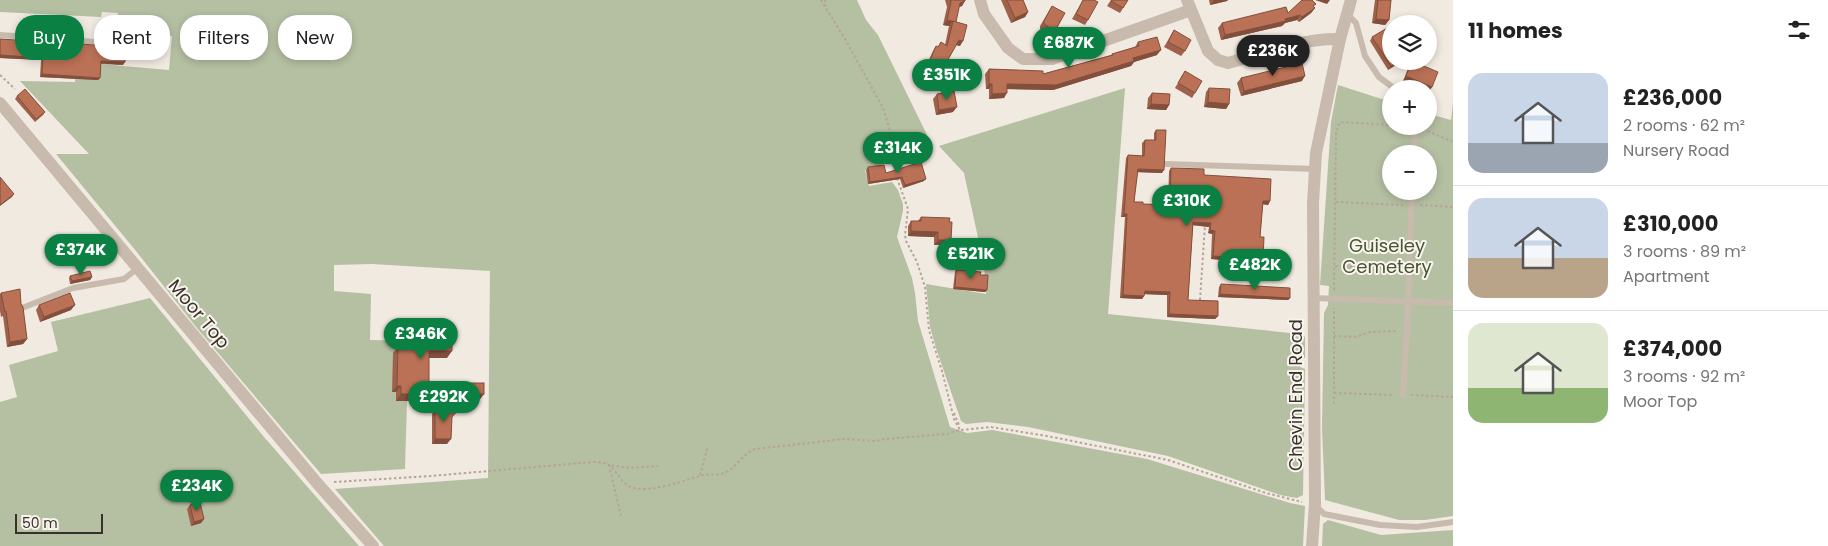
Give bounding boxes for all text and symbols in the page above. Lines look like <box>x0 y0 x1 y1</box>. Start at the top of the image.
chip: Buy <box>15 15 84 60</box>
chip: Rent <box>94 15 170 60</box>
chip: Filters <box>180 15 268 60</box>
chip: New <box>278 15 352 60</box>
map controls <box>1382 15 1437 200</box>
button: layers <box>1382 15 1437 70</box>
text: 11 homes <box>1468 16 1563 45</box>
icon: filters <box>1785 16 1813 44</box>
pin: £687K <box>1034 27 1104 69</box>
text: £687K <box>1044 31 1094 54</box>
pin: £236K <box>1238 34 1308 77</box>
text: £236K <box>1248 39 1298 62</box>
pin: £351K <box>912 58 982 101</box>
text: £351K <box>923 63 971 86</box>
button: + <box>1382 80 1437 135</box>
text: £236,000 <box>1623 83 1722 112</box>
icon: home <box>1508 93 1568 153</box>
text: 2 rooms · 62 m² <box>1623 114 1745 137</box>
pin: £314K <box>863 132 933 174</box>
text: £314K <box>874 136 922 159</box>
text: Nursery Road <box>1623 139 1730 162</box>
button: − <box>1382 145 1437 200</box>
pin: £310K <box>1152 184 1222 227</box>
text: £310K <box>1163 189 1211 212</box>
text: £310,000 <box>1623 209 1718 238</box>
icon: home <box>1508 218 1568 278</box>
park label: Guiseley Cemetery <box>1342 233 1432 279</box>
pin: £374K <box>46 234 116 276</box>
text: £374K <box>56 238 106 261</box>
pin: £521K <box>936 238 1006 280</box>
text: 3 rooms · 89 m² <box>1623 240 1746 263</box>
text: £521K <box>947 242 995 265</box>
pin: £482K <box>1220 248 1290 291</box>
text: £482K <box>1229 253 1281 276</box>
text: Apartment <box>1623 265 1710 288</box>
street label: Moor Top <box>163 274 236 354</box>
pin: £346K <box>386 318 456 360</box>
street label: Chevin End Road <box>1283 319 1308 471</box>
text: £346K <box>395 322 447 345</box>
text: £374,000 <box>1623 334 1722 363</box>
icon: home <box>1508 343 1568 403</box>
text: 3 rooms · 92 m² <box>1623 365 1745 388</box>
pin: £292K <box>409 380 479 423</box>
text: £292K <box>419 385 469 408</box>
text: Moor Top <box>1623 390 1697 413</box>
pin: £234K <box>162 470 232 512</box>
text: £234K <box>171 474 223 497</box>
scale bar <box>15 511 102 534</box>
text: 50 m <box>22 513 58 533</box>

